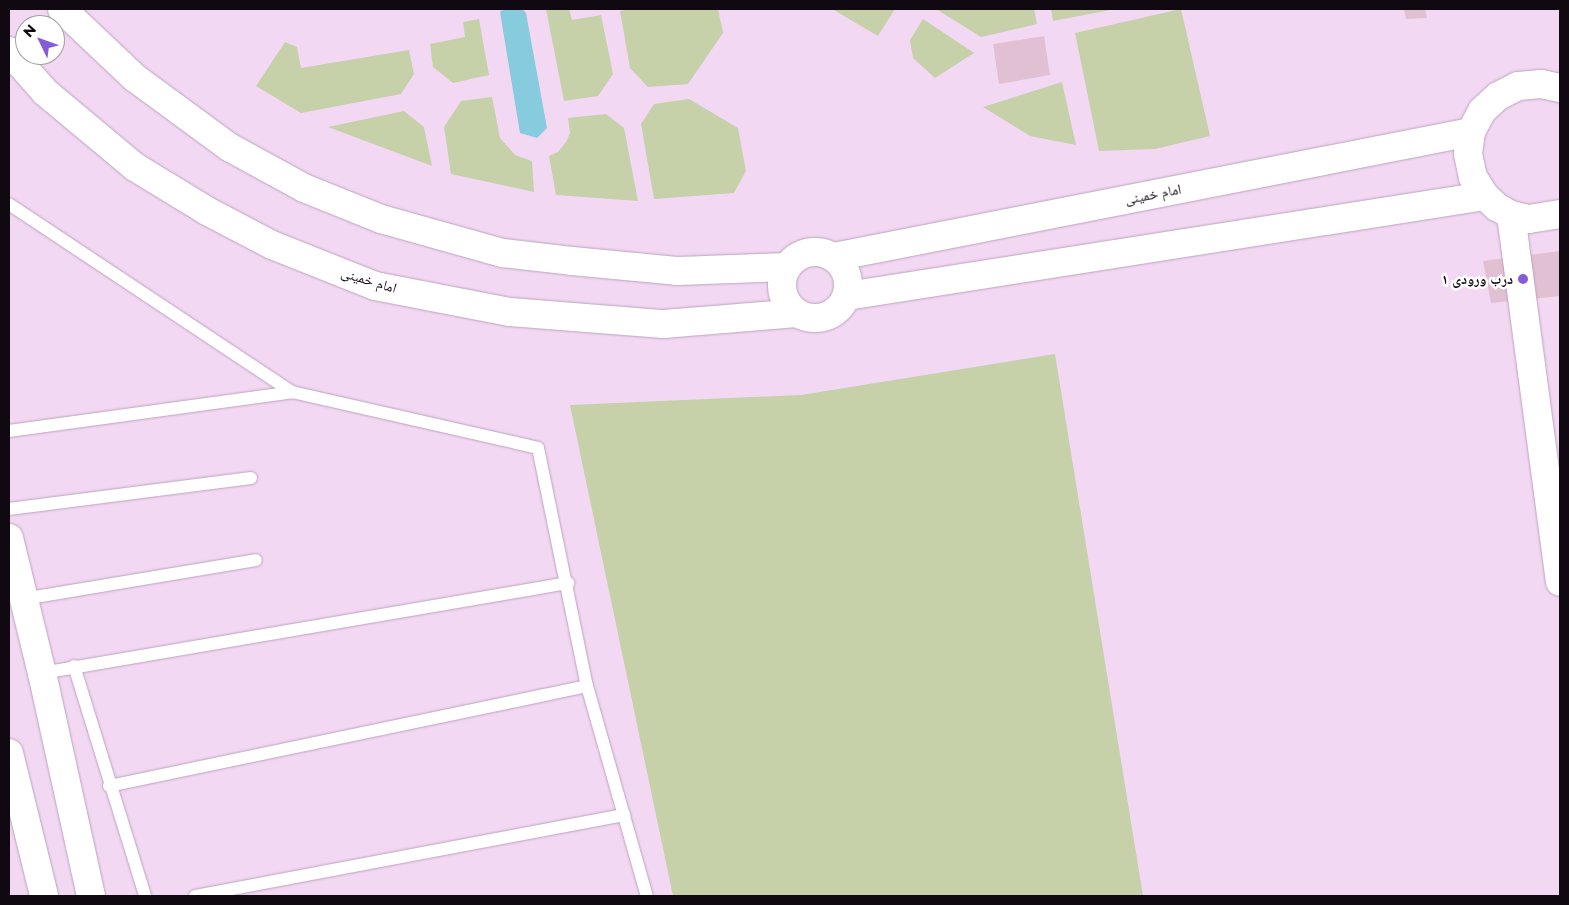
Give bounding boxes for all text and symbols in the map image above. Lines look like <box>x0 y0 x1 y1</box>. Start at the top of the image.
north arrow <box>15 15 65 65</box>
text: N <box>19 20 40 41</box>
street label: امام خمینی <box>1123 180 1183 208</box>
street label: امام خمینی <box>339 264 399 296</box>
place label: درب ورودی ۱ <box>1441 271 1513 287</box>
marker: درب ورودی ۱ <box>1517 273 1529 285</box>

